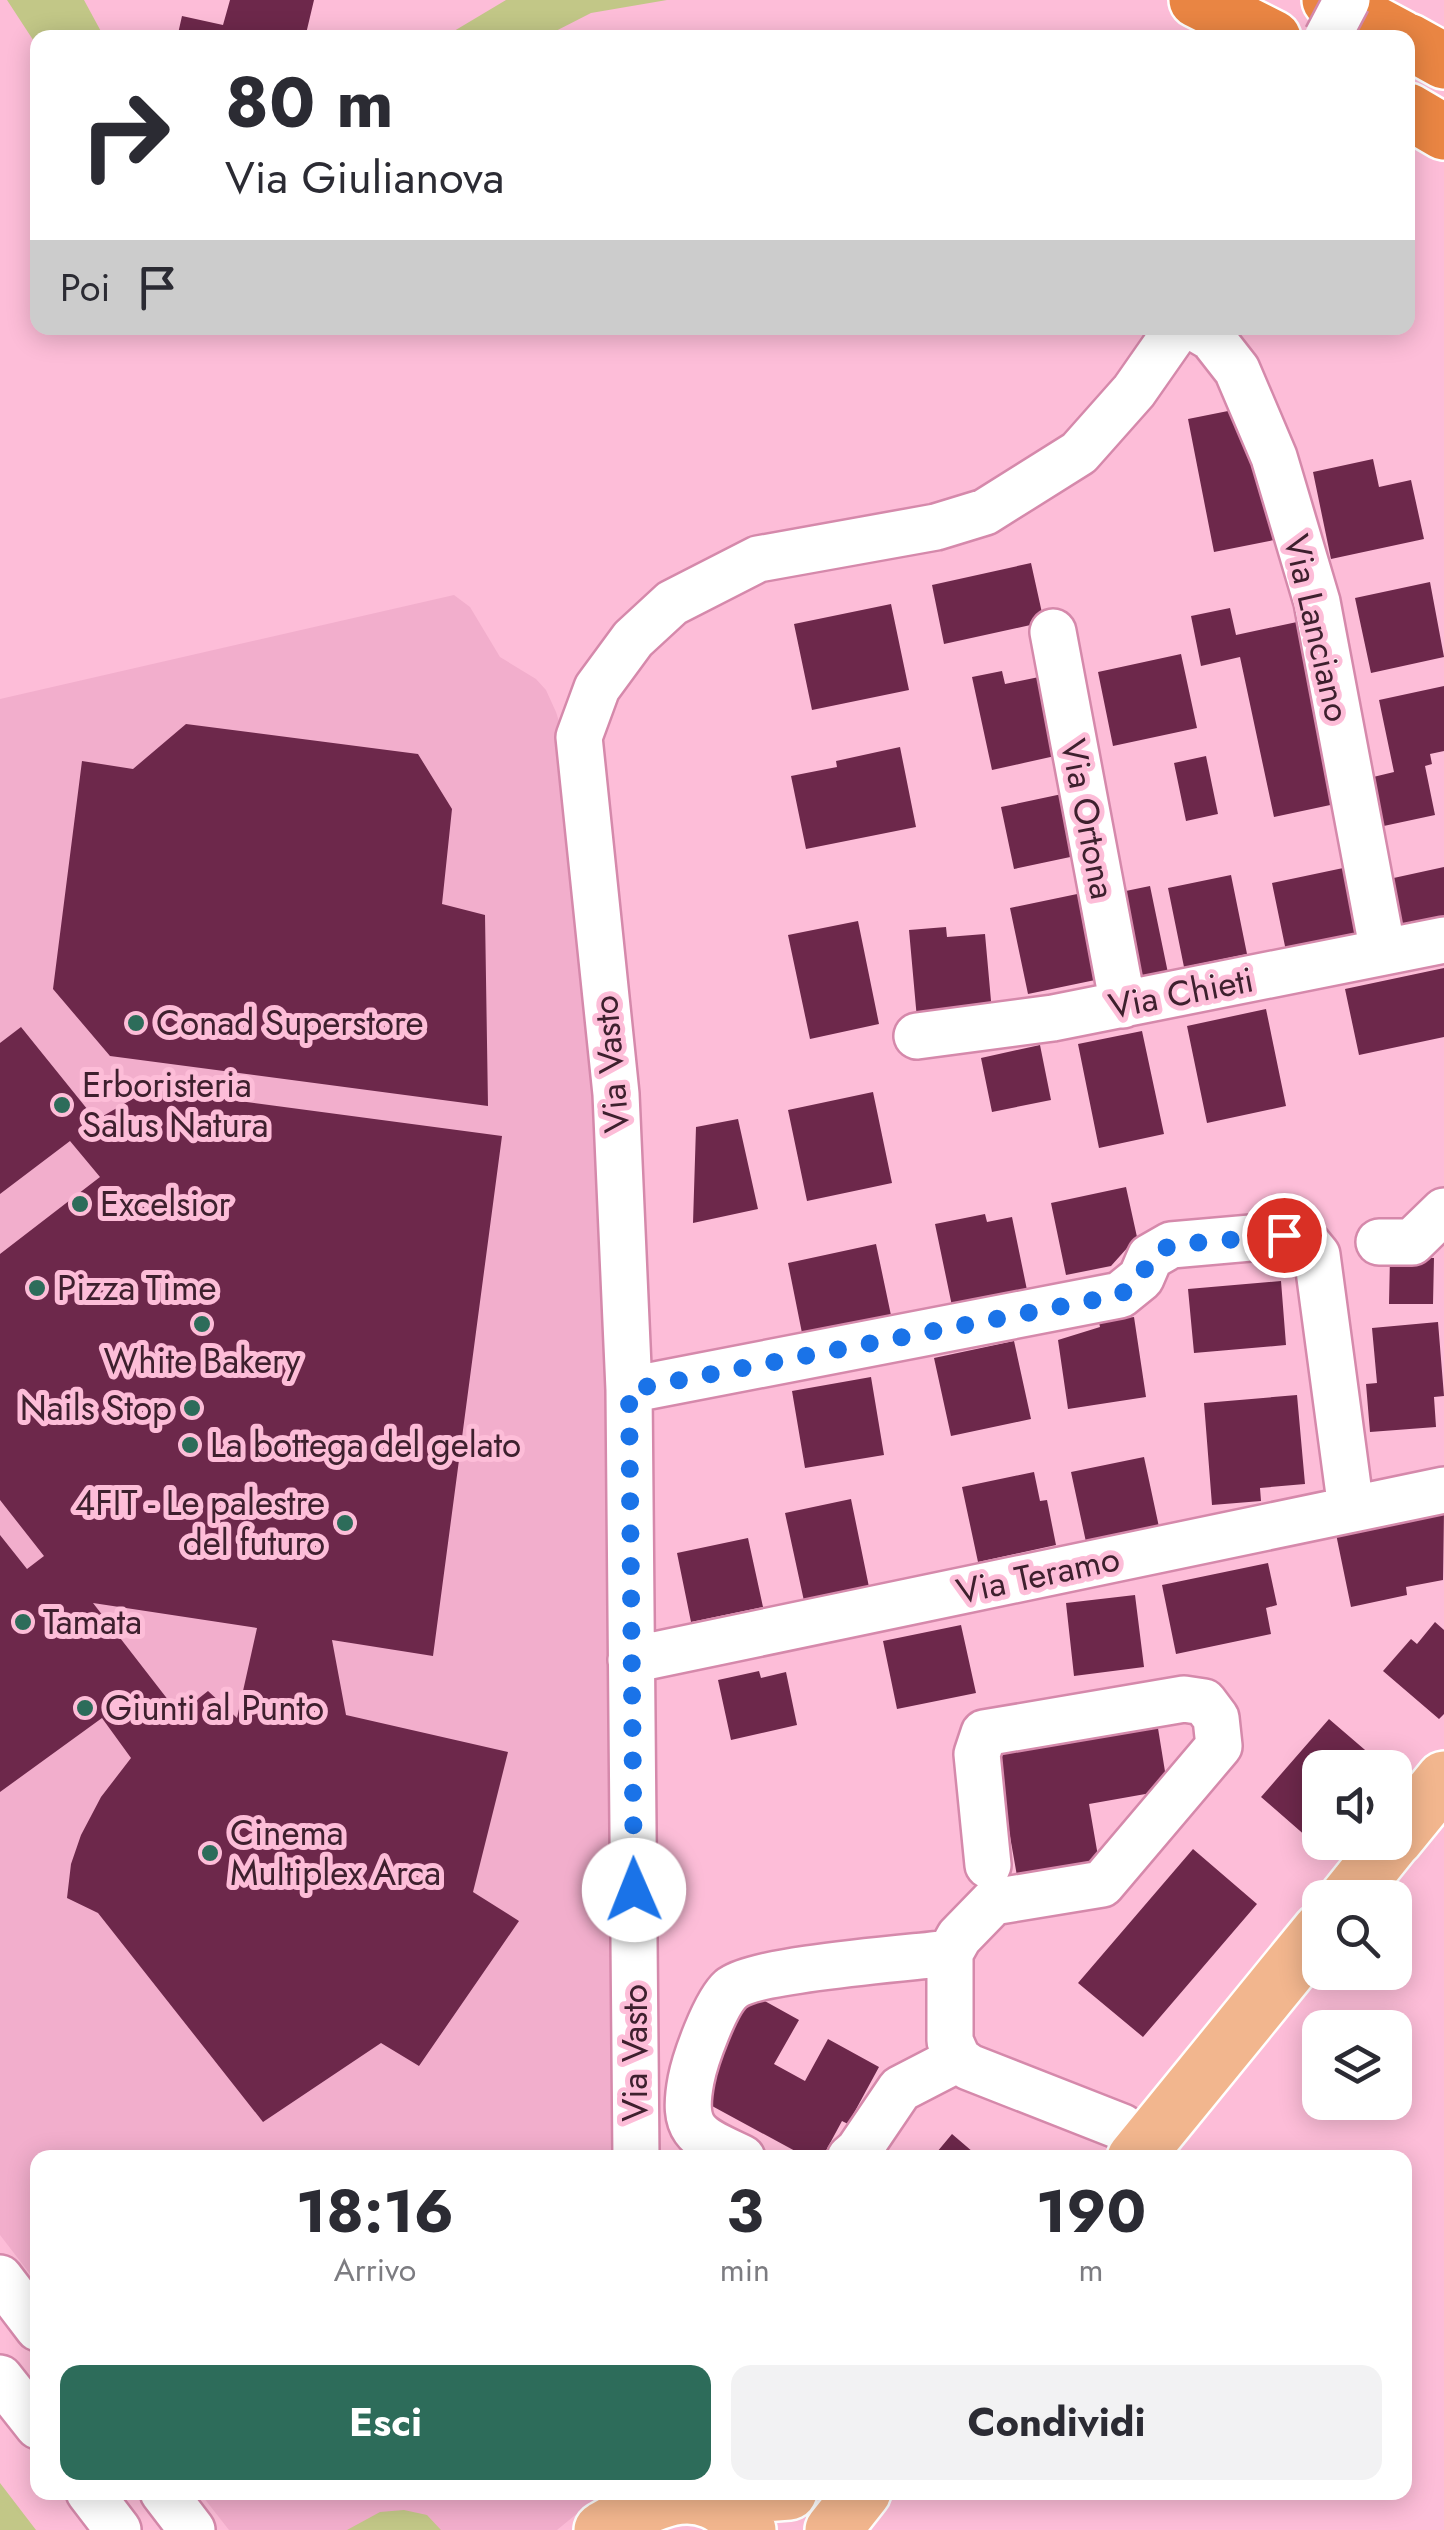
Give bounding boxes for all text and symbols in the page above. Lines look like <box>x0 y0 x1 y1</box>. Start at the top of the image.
text: 80 m <box>225 52 394 153</box>
icon: right <box>60 70 190 200</box>
text: Via Giulianova <box>225 145 504 210</box>
text: Poi <box>60 260 110 315</box>
icon: arrive <box>130 260 185 315</box>
street label: Via Lanciano <box>1271 529 1363 727</box>
street label: Via Ortona <box>1048 735 1128 903</box>
street label: Via Chieti <box>1104 954 1258 1032</box>
street label: Via Vasto <box>580 993 642 1135</box>
place label: Conad Superstore <box>156 998 423 1048</box>
marker: Conad Superstore <box>125 1012 147 1034</box>
place label: Erboristeria Salus Natura <box>82 1060 269 1150</box>
marker: Erboristeria Salus Natura <box>51 1094 73 1116</box>
place label: Excelsior <box>100 1179 231 1229</box>
marker: Excelsior <box>69 1193 91 1215</box>
pin <box>1242 1193 1327 1278</box>
icon: arrive <box>1257 1208 1312 1263</box>
place label: Pizza Time <box>57 1263 217 1313</box>
marker: Pizza Time <box>26 1277 48 1299</box>
marker: White Bakery <box>191 1313 213 1335</box>
place label: White Bakery <box>104 1336 301 1386</box>
place label: Nails Stop <box>20 1383 172 1433</box>
marker: Nails Stop <box>181 1397 203 1419</box>
place label: La bottega del gelato <box>210 1420 521 1470</box>
marker: La bottega del gelato <box>179 1434 201 1456</box>
place label: 4FIT - Le palestre del futuro <box>75 1478 325 1568</box>
marker: 4FIT - Le palestre del futuro <box>334 1512 356 1534</box>
street label: Via Teramo <box>952 1533 1124 1617</box>
place label: Tamata <box>43 1597 142 1647</box>
marker: Tamata <box>12 1611 34 1633</box>
place label: Giunti al Punto <box>105 1683 324 1733</box>
marker: Giunti al Punto <box>74 1697 96 1719</box>
map controls <box>1302 1750 1412 2120</box>
button: sound <box>1302 1750 1412 1860</box>
place label: Cinema Multiplex Arca <box>230 1808 441 1898</box>
position arrow <box>582 1838 686 1942</box>
marker: Cinema Multiplex Arca <box>199 1842 221 1864</box>
button: search <box>1302 1880 1412 1990</box>
street label: Via Vasto <box>610 1984 660 2122</box>
button: layers <box>1302 2010 1412 2120</box>
text: 18:16 <box>296 2168 454 2255</box>
text: 3 <box>726 2168 764 2255</box>
text: 190 <box>1036 2168 1146 2255</box>
text: Arrivo <box>334 2247 416 2293</box>
text: min <box>720 2247 770 2293</box>
text: m <box>1078 2247 1103 2293</box>
button: Esci <box>60 2365 711 2480</box>
button: Condividi <box>731 2365 1382 2480</box>

